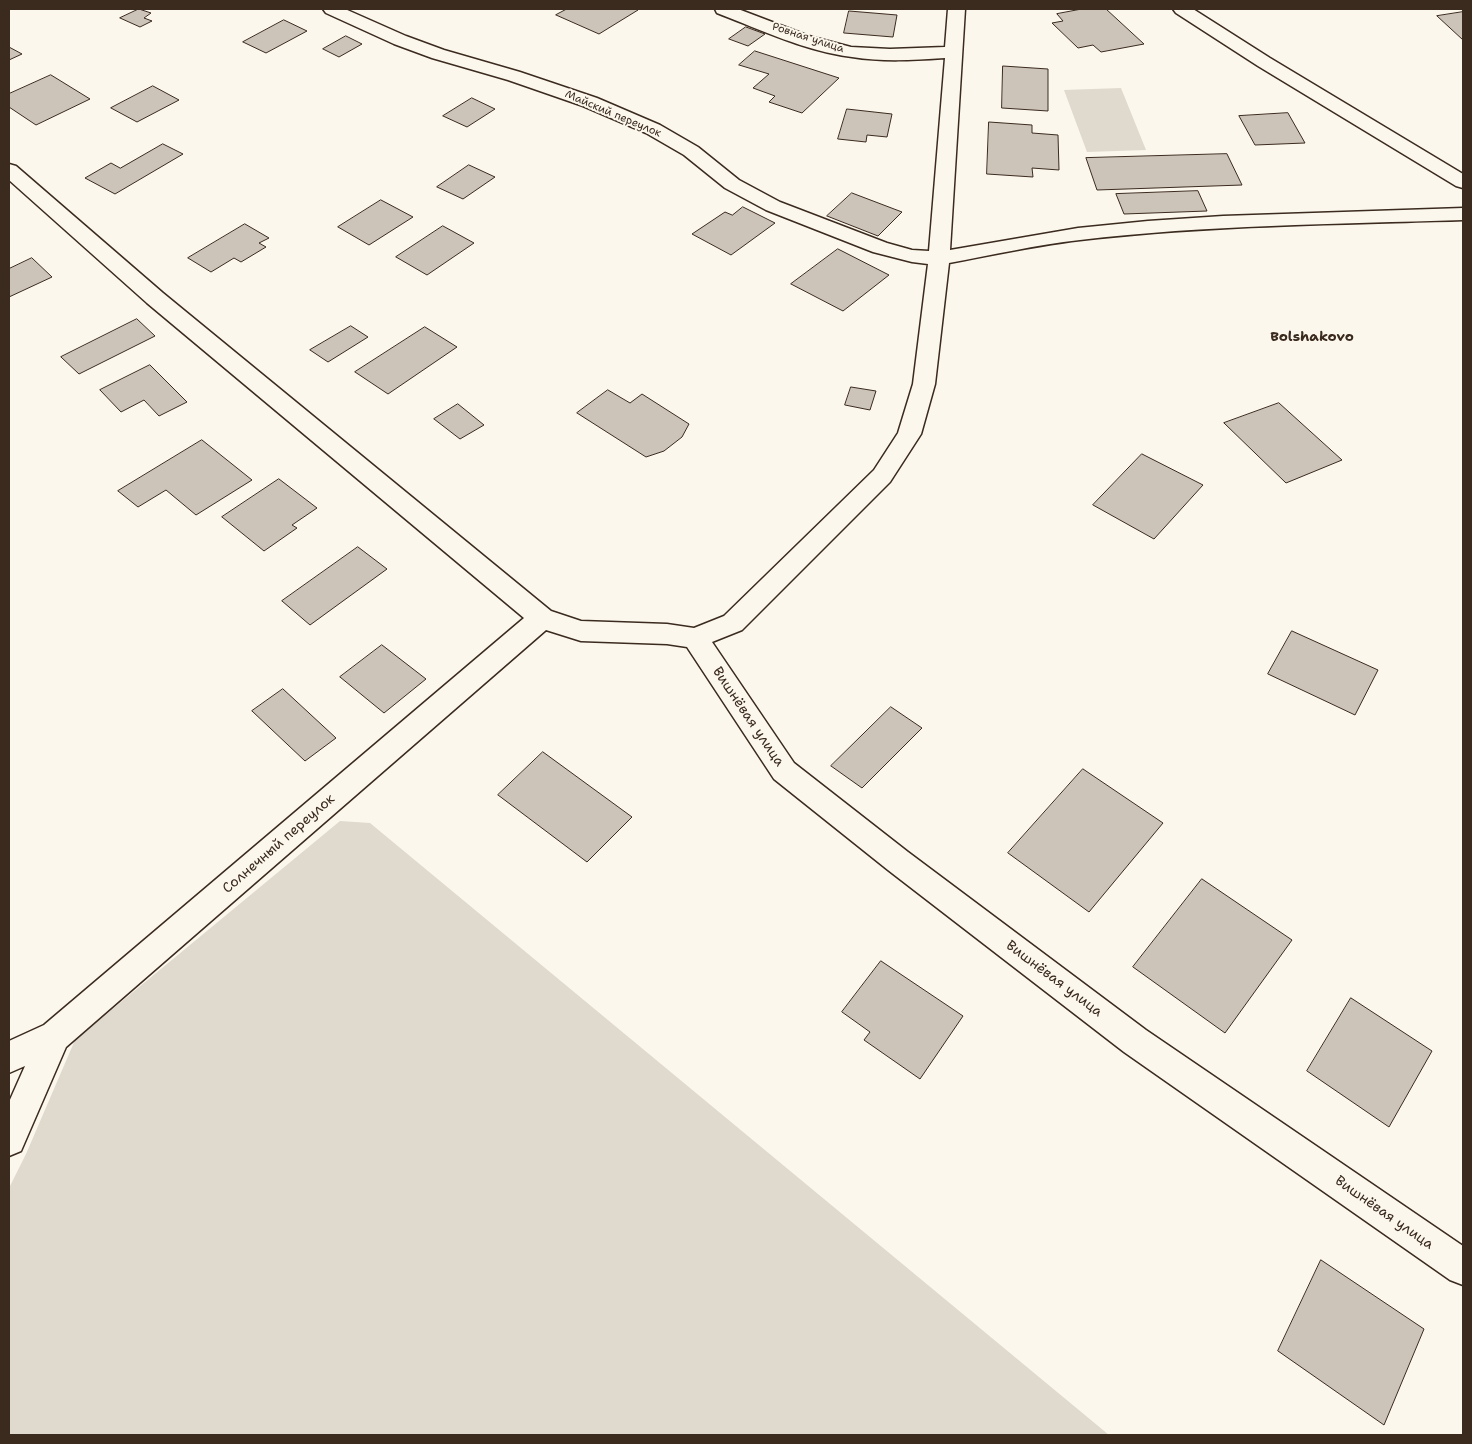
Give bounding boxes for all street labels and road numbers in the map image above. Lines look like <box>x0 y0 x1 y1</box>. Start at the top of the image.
street label: Ровная улица <box>770 20 846 56</box>
street label: Майский переулок <box>563 88 663 140</box>
street label: Вишнёвая улица <box>708 664 788 770</box>
street label: Солнечный переулок <box>219 791 339 897</box>
street label: Вишнёвая улица <box>1002 937 1106 1021</box>
street label: Вишнёвая улица <box>1331 1173 1437 1253</box>

